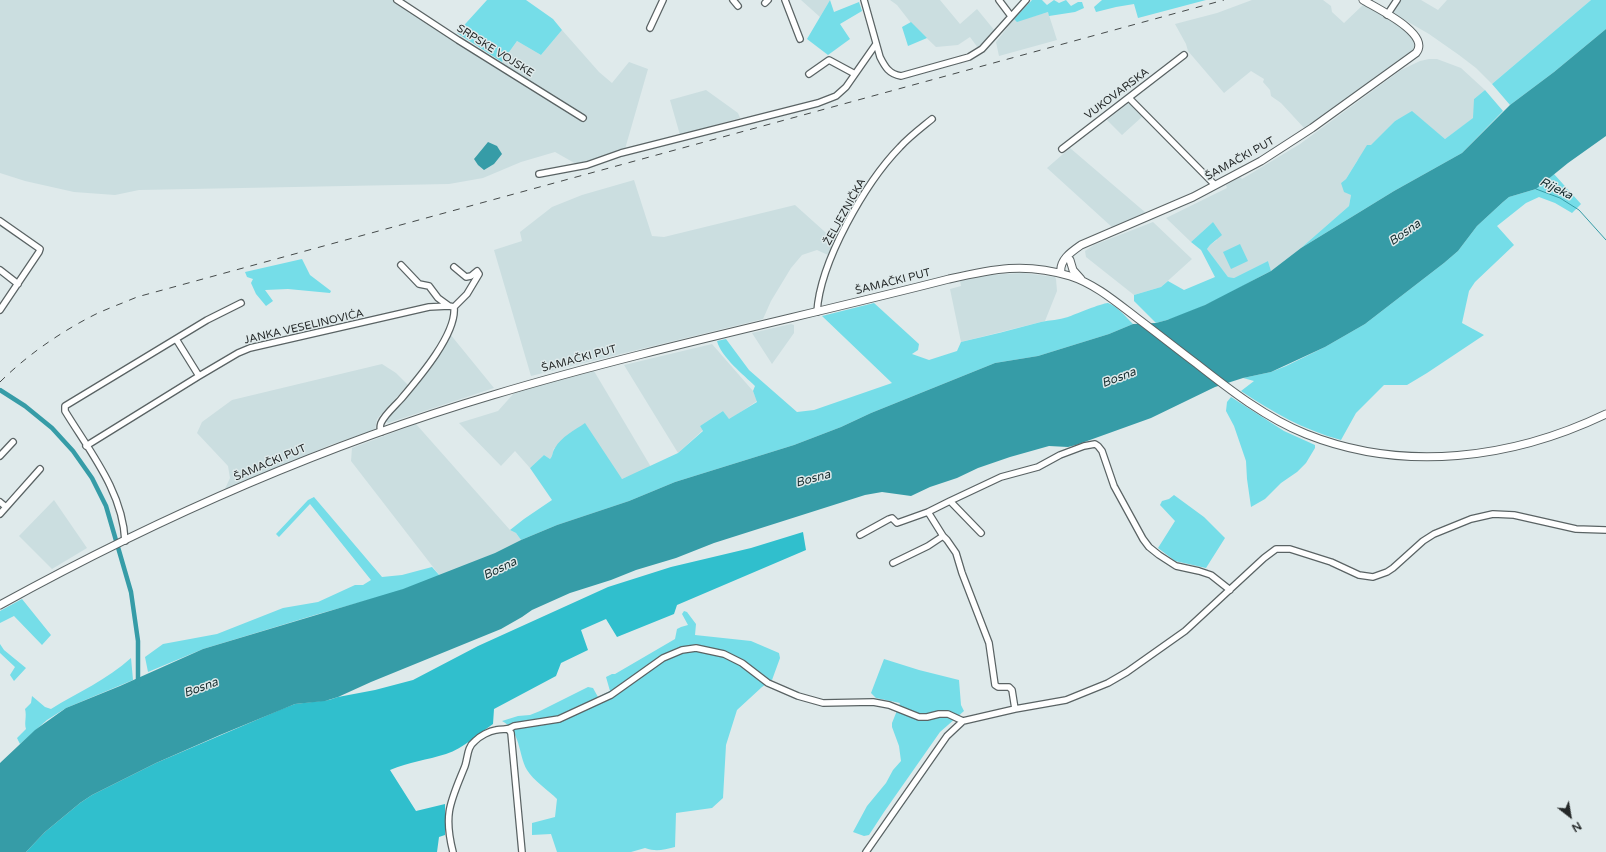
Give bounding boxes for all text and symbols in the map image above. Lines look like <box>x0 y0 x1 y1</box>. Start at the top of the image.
street label: SRPSKE VOJSKE <box>454 22 536 80</box>
street label: VUKOVARSKA <box>1082 66 1152 122</box>
street label: ŠAMAČKI PUT <box>1203 135 1277 183</box>
water label: Rijeka <box>1537 175 1575 203</box>
street label: ŽELJEZNIČKA <box>821 176 869 248</box>
water label: Bosna <box>1386 217 1424 249</box>
street label: ŠAMAČKI PUT <box>854 266 932 298</box>
street label: JANKA VESELINOVIĆA <box>243 307 365 347</box>
street label: ŠAMAČKI PUT <box>540 343 618 375</box>
water label: Bosna <box>1100 365 1138 391</box>
street label: ŠAMAČKI PUT <box>232 442 308 484</box>
water label: Bosna <box>794 467 832 491</box>
water label: Bosna <box>481 555 519 583</box>
water label: Bosna <box>182 675 220 701</box>
north arrow <box>1550 796 1590 836</box>
text: N <box>1569 819 1584 835</box>

